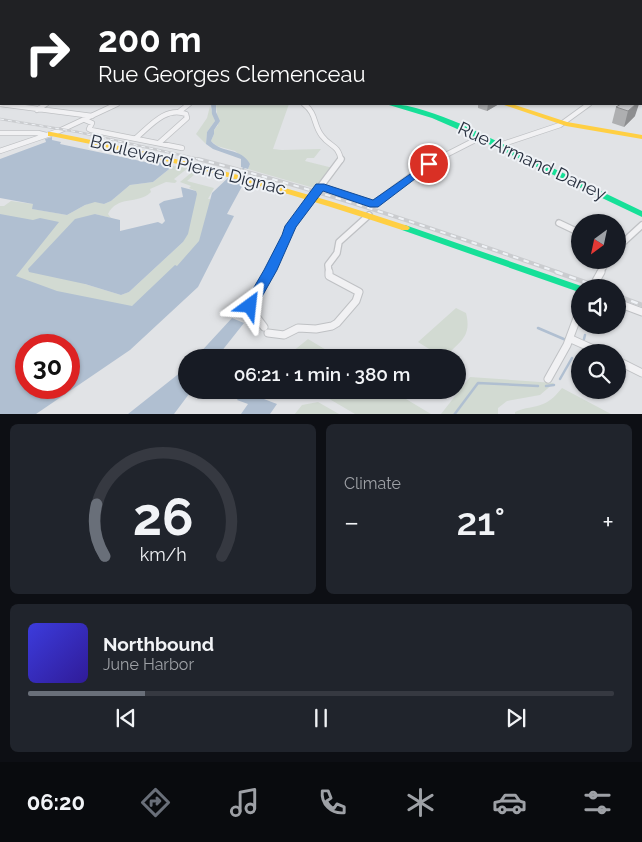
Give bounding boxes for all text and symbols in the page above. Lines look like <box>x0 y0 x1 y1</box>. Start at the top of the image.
text: 200 m <box>98 19 202 60</box>
icon: right <box>15 20 80 85</box>
text: Rue Georges Clemenceau <box>98 61 366 87</box>
street label: Rue Armand Daney <box>455 117 610 204</box>
street label: Boulevard Pierre Dignac <box>88 130 288 199</box>
pin <box>408 143 450 185</box>
icon: arrive <box>415 150 443 178</box>
north arrow <box>571 214 626 269</box>
map controls <box>571 214 626 399</box>
position arrow <box>223 279 275 331</box>
button: sound <box>571 279 626 334</box>
speed limit sign: 30 <box>15 334 80 399</box>
button: search <box>571 344 626 399</box>
text: 06:21 · 1 min · 380 m <box>234 363 410 385</box>
text: Climate <box>344 474 401 493</box>
text: 26 <box>133 486 193 547</box>
text: 21° <box>456 499 505 544</box>
text: − <box>344 506 359 539</box>
text: + <box>602 506 614 539</box>
text: km/h <box>139 544 187 565</box>
text: Northbound <box>103 633 214 655</box>
text: June Harbor <box>103 655 194 674</box>
icon: previous <box>112 704 140 732</box>
icon: pause <box>307 704 335 732</box>
icon: next <box>502 704 530 732</box>
icon: directions <box>138 785 173 820</box>
icon: music <box>227 785 262 820</box>
icon: phone <box>315 785 350 820</box>
icon: climate <box>403 785 438 820</box>
icon: car <box>492 785 527 820</box>
icon: filters <box>580 785 615 820</box>
text: 06:20 <box>27 789 85 815</box>

